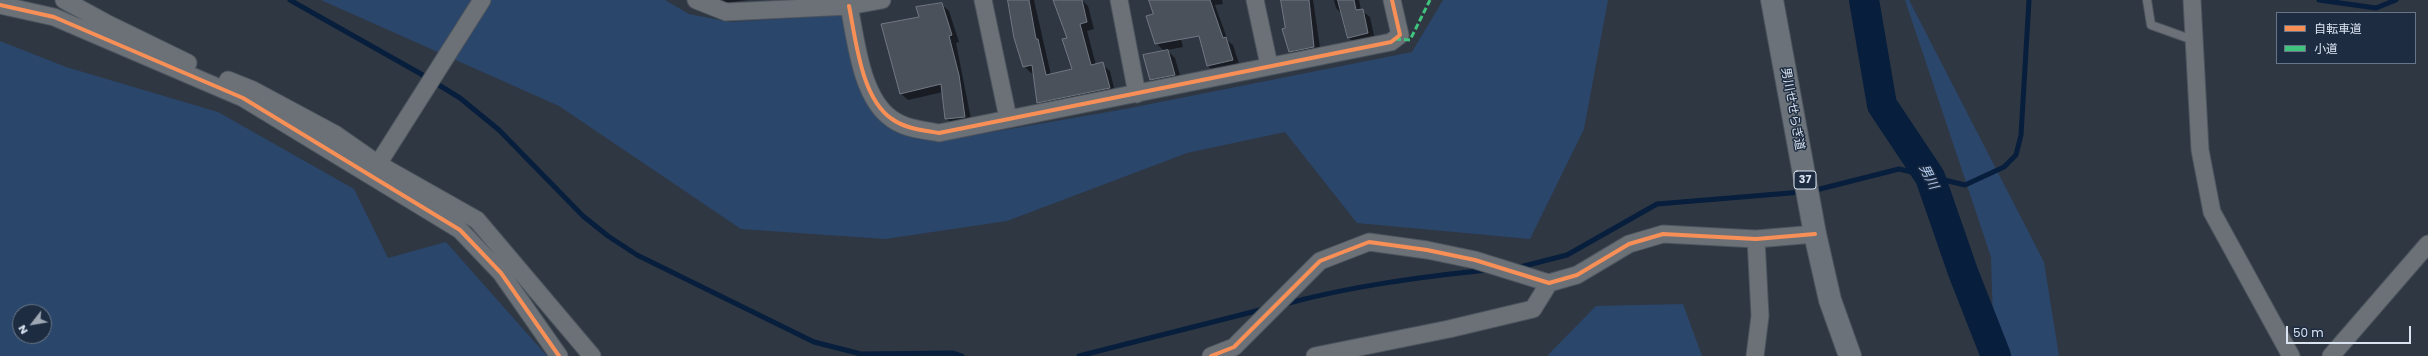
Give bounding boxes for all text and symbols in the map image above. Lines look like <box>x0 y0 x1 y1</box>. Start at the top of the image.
legend <box>2276 12 2416 64</box>
text: 自転車道 <box>2314 20 2362 37</box>
text: 小道 <box>2314 40 2338 57</box>
street label: 男川せせらぎ道 <box>1778 66 1806 152</box>
water label: 男川 <box>1915 162 1941 192</box>
road number: 37 <box>1794 171 1816 189</box>
north arrow <box>12 304 52 344</box>
scale bar <box>2288 318 2413 344</box>
text: N <box>14 322 32 337</box>
text: 50 m <box>2293 324 2324 341</box>

